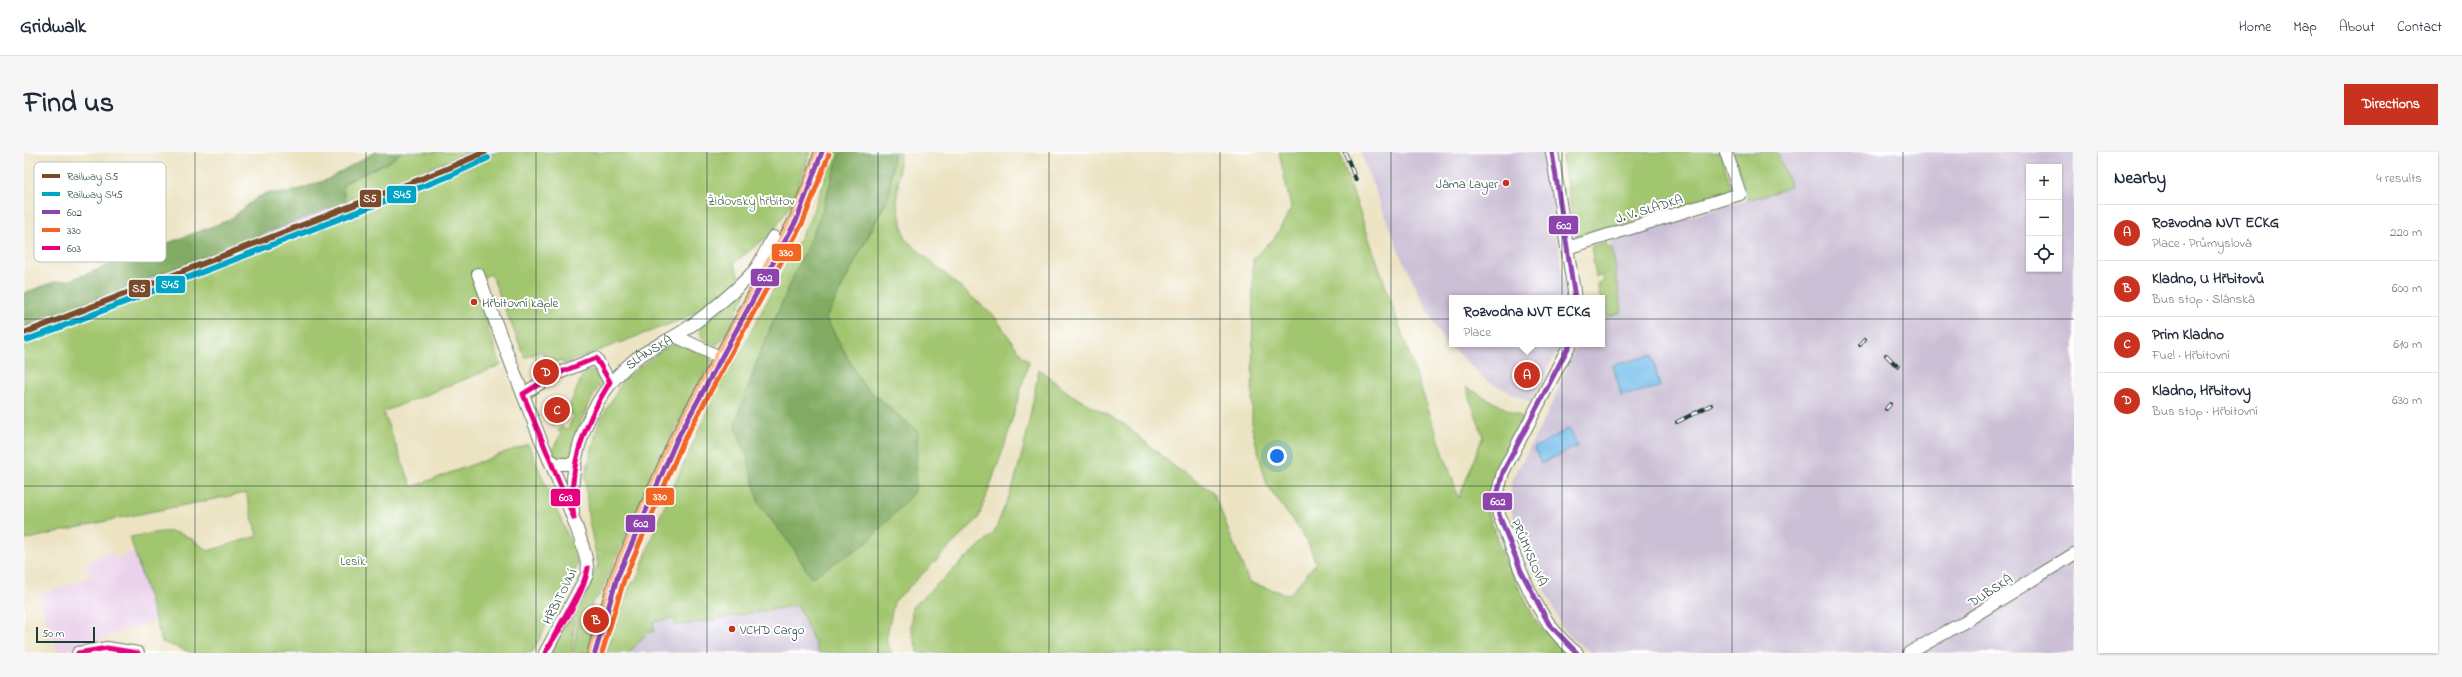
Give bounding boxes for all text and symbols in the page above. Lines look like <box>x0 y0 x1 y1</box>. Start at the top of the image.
text: Gridwalk <box>20 14 86 41</box>
text: Home <box>2239 17 2271 38</box>
text: Map <box>2293 17 2317 38</box>
text: About <box>2339 17 2375 38</box>
text: Contact <box>2397 17 2442 38</box>
text: Find us <box>24 84 114 125</box>
button: Directions <box>2344 84 2438 125</box>
legend <box>34 162 166 262</box>
map controls <box>2026 164 2062 272</box>
button: + <box>2026 164 2062 200</box>
text: Nearby <box>2114 166 2166 191</box>
text: Railway S5 <box>67 169 118 186</box>
text: 4 results <box>2376 169 2422 188</box>
place label: Jáma Layer <box>1436 175 1499 195</box>
marker: Jáma Layer <box>1501 178 1511 188</box>
line badge: S45 <box>386 185 417 204</box>
text: Railway S45 <box>67 187 123 204</box>
text: S45 <box>393 187 412 203</box>
line badge: S5 <box>359 189 382 208</box>
street label: J. V. SLÁDKA <box>1614 190 1685 229</box>
text: S5 <box>363 191 377 207</box>
park label: Židovský hřbitov <box>707 192 796 212</box>
button: − <box>2026 200 2062 236</box>
text: 602 <box>67 205 83 221</box>
text: Rozvodna NVT ECKG <box>2152 212 2279 234</box>
line badge: 602 <box>1548 215 1579 235</box>
text: 602 <box>1555 218 1572 234</box>
text: 330 <box>67 223 81 239</box>
text: A <box>2123 223 2131 242</box>
text: 220 m <box>2390 223 2422 242</box>
text: Place · Průmyslová <box>2152 234 2251 253</box>
button: locate <box>2026 236 2062 272</box>
text: 603 <box>67 241 82 257</box>
line badge: 330 <box>771 243 802 262</box>
text: 330 <box>778 245 793 261</box>
line badge: 602 <box>750 268 780 287</box>
text: Kladno, U Hřbitovů <box>2152 268 2264 290</box>
text: 602 <box>756 270 773 286</box>
line badge: S45 <box>155 275 186 294</box>
text: S45 <box>161 277 180 293</box>
line badge: S5 <box>128 279 151 298</box>
text: B <box>2123 279 2131 298</box>
text: 600 m <box>2392 279 2422 298</box>
text: S5 <box>132 281 146 297</box>
text: Bus stop · Slánská <box>2152 290 2255 309</box>
place label: Hřbitovní kaple <box>482 294 559 313</box>
popup <box>1449 295 1605 347</box>
marker: Hřbitovní kaple <box>469 297 479 307</box>
text: Rozvodna NVT ECKG <box>1463 301 1591 323</box>
text: Place <box>1463 323 1491 342</box>
text: Prim Kladno <box>2152 324 2224 346</box>
street label: SLÁNSKÁ <box>622 331 676 375</box>
text: C <box>2123 335 2131 354</box>
text: 610 m <box>2393 335 2422 354</box>
text: Fuel · Hřbitovní <box>2152 346 2230 365</box>
pin: D <box>533 357 559 387</box>
pin: A <box>1514 360 1540 390</box>
text: Kladno, Hřbitovy <box>2152 380 2251 402</box>
text: D <box>2122 391 2132 410</box>
text: 630 m <box>2392 391 2422 410</box>
pin: C <box>544 395 570 425</box>
text: Bus stop · Hřbitovní <box>2152 402 2258 421</box>
your location <box>1267 446 1287 466</box>
line badge: 330 <box>645 487 675 506</box>
line badge: 603 <box>550 488 581 507</box>
text: 330 <box>652 489 667 505</box>
text: 603 <box>558 490 574 506</box>
line badge: 602 <box>1482 492 1513 511</box>
text: 602 <box>1489 494 1506 510</box>
line badge: 602 <box>625 514 656 533</box>
text: 602 <box>632 516 649 532</box>
street label: PRŮMYSLOVÁ <box>1506 516 1551 589</box>
park label: Lesík <box>340 552 366 571</box>
street label: HŘBITOVNÍ <box>538 565 583 628</box>
street label: DUBSKÁ <box>1964 570 2017 613</box>
pin: B <box>583 605 609 635</box>
place label: VCHD Cargo <box>739 621 805 641</box>
marker: VCHD Cargo <box>727 624 737 634</box>
scale bar <box>36 625 95 644</box>
text: 50 m <box>42 626 64 642</box>

